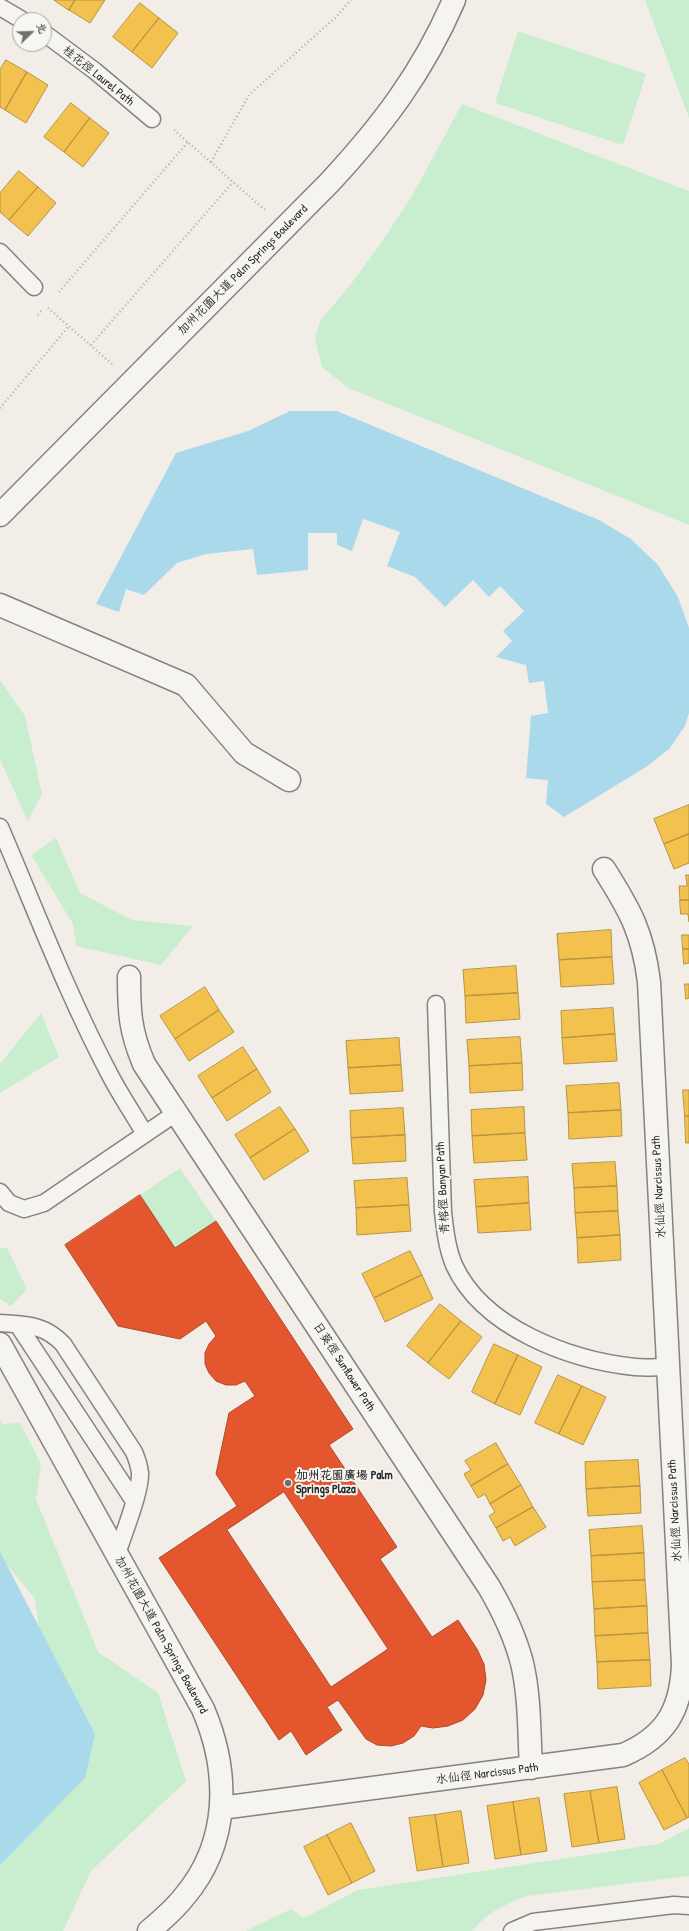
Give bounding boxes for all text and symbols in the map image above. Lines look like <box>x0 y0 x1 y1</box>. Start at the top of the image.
north arrow <box>12 12 52 52</box>
text: 北 <box>34 20 51 35</box>
street label: 桂花徑 Laurel Path <box>59 43 137 109</box>
street label: 加州花園大道 Palm Springs Boulevard <box>175 202 311 338</box>
street label: 水仙徑 Narcissus Path <box>649 1135 669 1239</box>
street label: 青榕徑 Banyan Path <box>433 1141 453 1235</box>
street label: 日葵徑 Sunflower Path <box>310 1320 378 1414</box>
street label: 水仙徑 Narcissus Path <box>665 1459 685 1563</box>
place label: 加州花園廣場 Palm Springs Plaza <box>296 1469 393 1497</box>
marker: 加州花園廣場 Palm Springs Plaza <box>283 1478 293 1488</box>
street label: 加州花園大道 Palm Springs Boulevard <box>112 1554 210 1716</box>
street label: 水仙徑 Narcissus Path <box>435 1761 539 1787</box>

